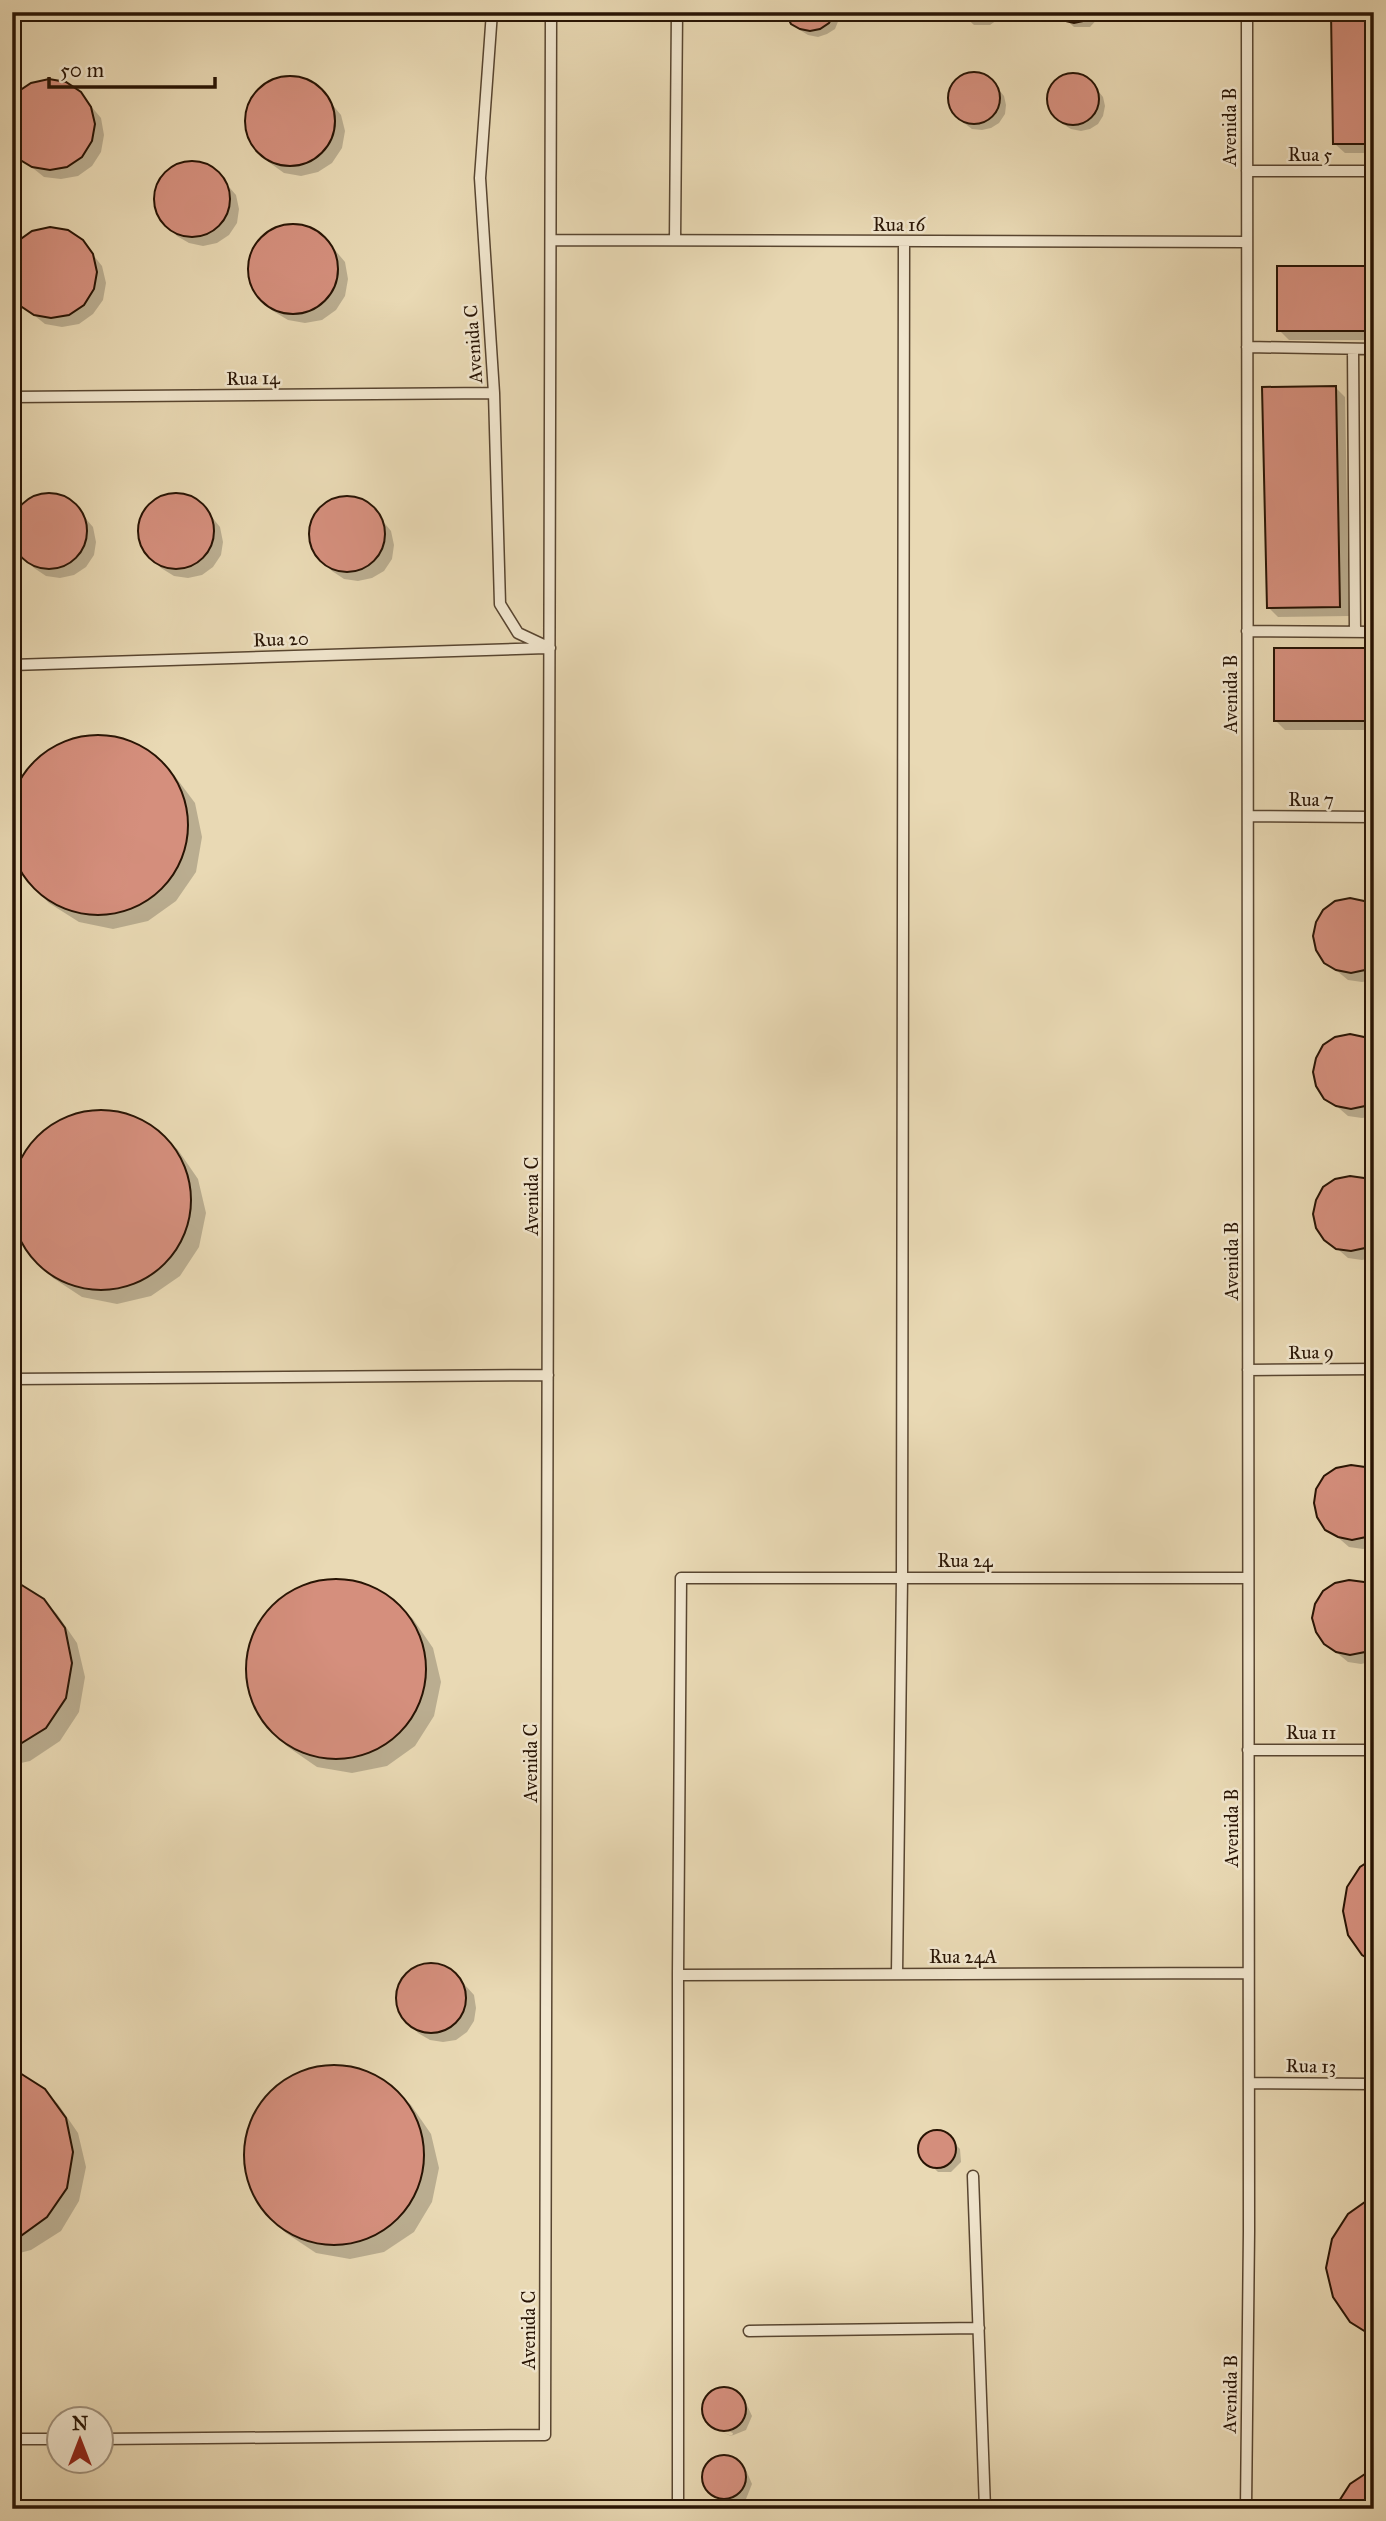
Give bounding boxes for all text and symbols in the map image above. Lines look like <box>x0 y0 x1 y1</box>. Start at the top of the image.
scale bar <box>49 46 215 90</box>
text: 50 m <box>60 57 105 83</box>
street label: Avenida B <box>1218 88 1241 167</box>
street label: Rua 5 <box>1288 143 1332 166</box>
street label: Rua 16 <box>873 213 927 236</box>
street label: Avenida C <box>459 304 487 385</box>
street label: Rua 14 <box>226 366 280 390</box>
street label: Rua 20 <box>253 627 309 651</box>
street label: Avenida B <box>1219 655 1242 734</box>
street label: Rua 7 <box>1288 788 1334 811</box>
street label: Avenida C <box>520 1157 543 1236</box>
street label: Avenida B <box>1220 1222 1243 1301</box>
street label: Rua 9 <box>1288 1340 1334 1364</box>
street label: Rua 24 <box>937 1549 993 1572</box>
street label: Rua 11 <box>1286 1721 1336 1744</box>
street label: Avenida C <box>519 1724 542 1803</box>
street label: Avenida B <box>1220 1789 1243 1868</box>
street label: Rua 24A <box>929 1945 997 1968</box>
street label: Rua 13 <box>1286 2054 1336 2078</box>
street label: Avenida C <box>517 2291 540 2370</box>
street label: Avenida B <box>1218 2355 1242 2434</box>
north arrow <box>46 2406 116 2476</box>
text: N <box>72 2412 88 2435</box>

